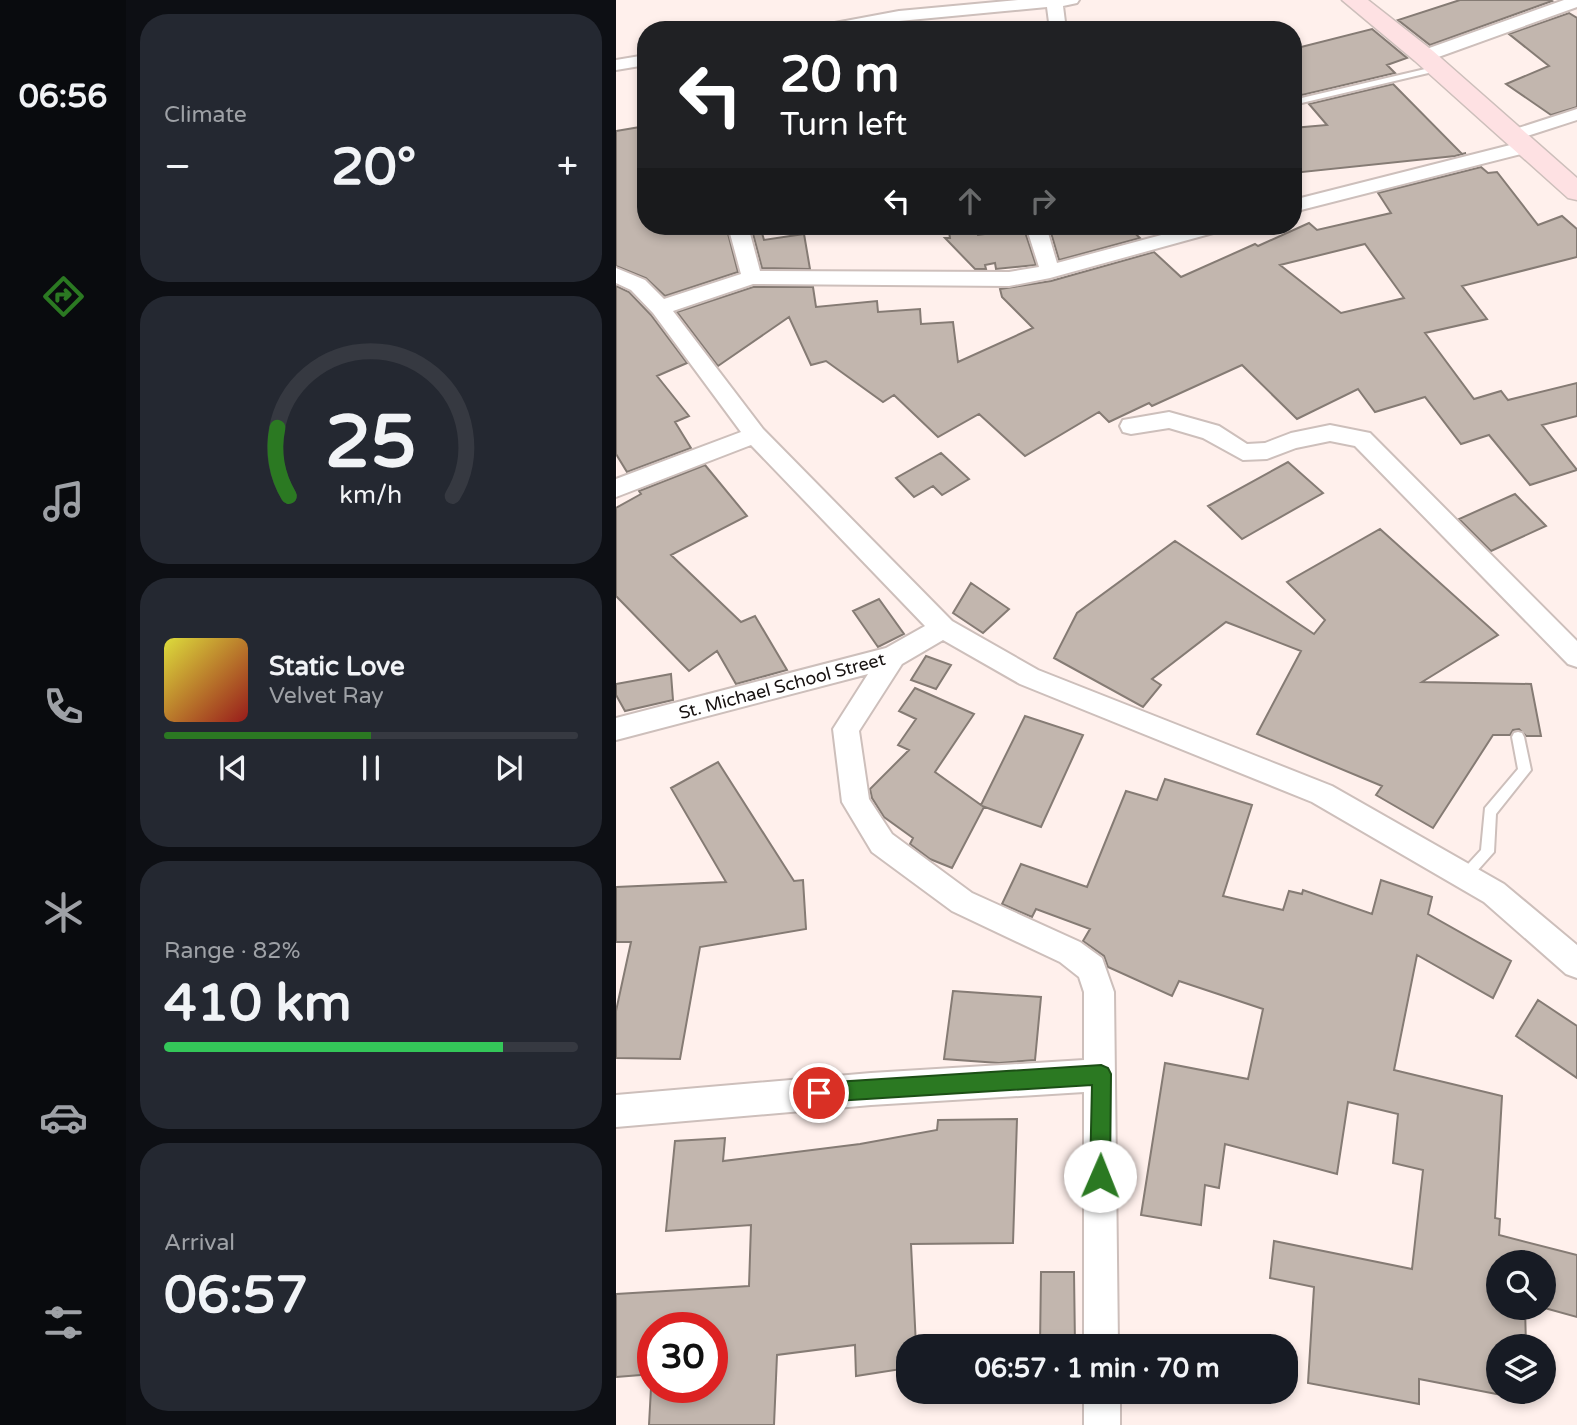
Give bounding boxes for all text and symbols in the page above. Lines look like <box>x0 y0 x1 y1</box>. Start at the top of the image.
text: 20 m <box>780 46 899 105</box>
icon: left <box>665 49 756 140</box>
text: 06:56 <box>19 78 107 116</box>
text: Climate <box>164 101 247 129</box>
text: Turn left <box>780 106 907 144</box>
text: 20° <box>331 136 416 199</box>
text: − <box>164 144 191 190</box>
text: + <box>557 144 578 190</box>
icon: left <box>878 182 916 220</box>
icon: ahead <box>951 182 989 220</box>
icon: right <box>1024 182 1062 220</box>
icon: directions <box>39 272 88 321</box>
text: 25 <box>325 400 417 488</box>
icon: music <box>39 477 88 526</box>
text: km/h <box>340 480 402 510</box>
street label: St. Michael School Street <box>676 648 888 724</box>
text: Static Love <box>269 651 405 682</box>
icon: phone <box>39 682 88 731</box>
text: Velvet Ray <box>269 682 384 710</box>
icon: previous <box>214 749 252 787</box>
icon: pause <box>352 749 390 787</box>
icon: next <box>490 749 528 787</box>
icon: climate <box>39 888 88 937</box>
text: Range · 82% <box>164 937 300 965</box>
text: 410 km <box>164 972 352 1035</box>
pin <box>789 1063 849 1123</box>
icon: arrive <box>800 1074 838 1112</box>
icon: car <box>39 1093 88 1142</box>
position arrow <box>1063 1139 1137 1213</box>
text: Arrival <box>164 1229 235 1257</box>
map controls <box>1486 1250 1556 1404</box>
button: search <box>1486 1250 1556 1320</box>
text: 06:57 <box>164 1264 308 1327</box>
icon: filters <box>39 1298 88 1347</box>
speed limit sign: 30 <box>637 1312 728 1403</box>
button: layers <box>1486 1334 1556 1404</box>
text: 06:57 · 1 min · 70 m <box>974 1353 1220 1384</box>

